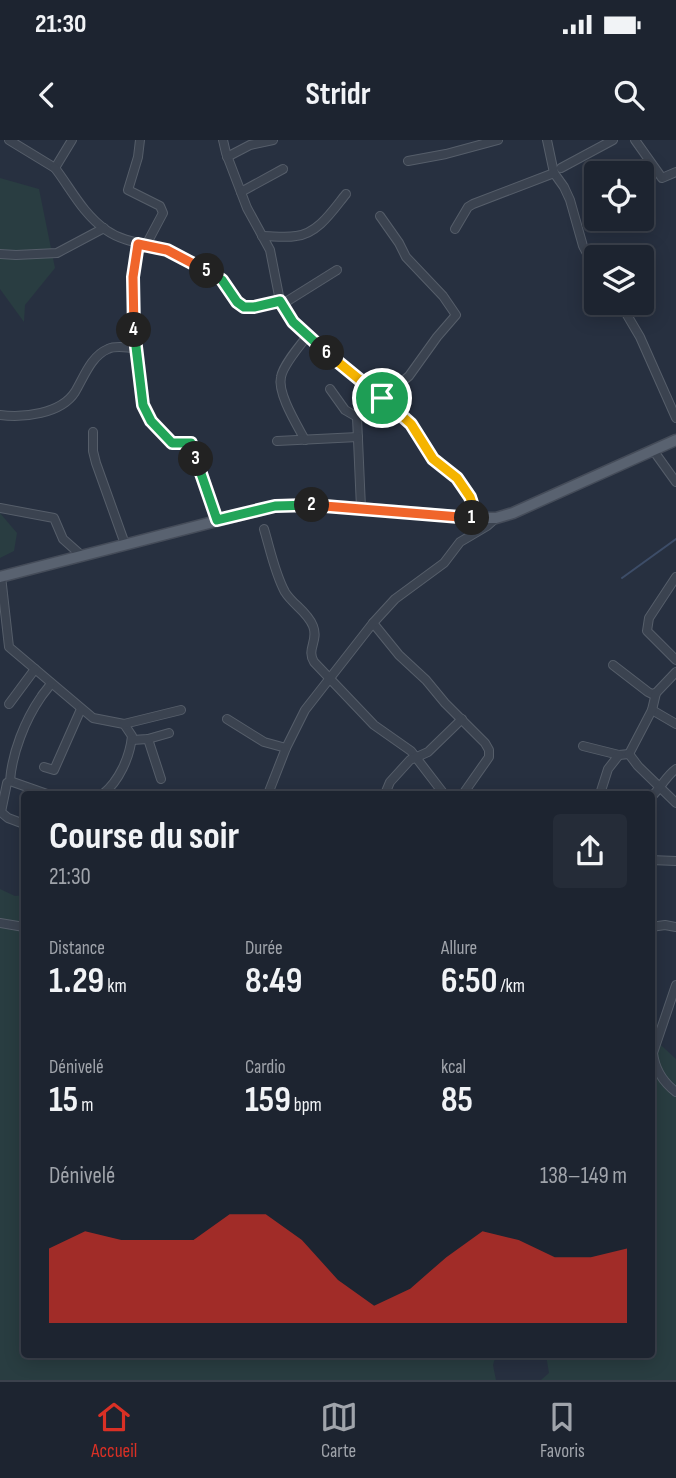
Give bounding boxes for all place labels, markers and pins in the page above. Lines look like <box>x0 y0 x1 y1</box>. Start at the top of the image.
pin: 5 <box>190 254 224 288</box>
pin: 4 <box>116 312 152 348</box>
pin: 6 <box>310 336 344 370</box>
pin <box>352 368 412 428</box>
pin: 3 <box>178 442 214 476</box>
pin: 2 <box>294 488 330 522</box>
pin: 1 <box>454 500 490 536</box>

